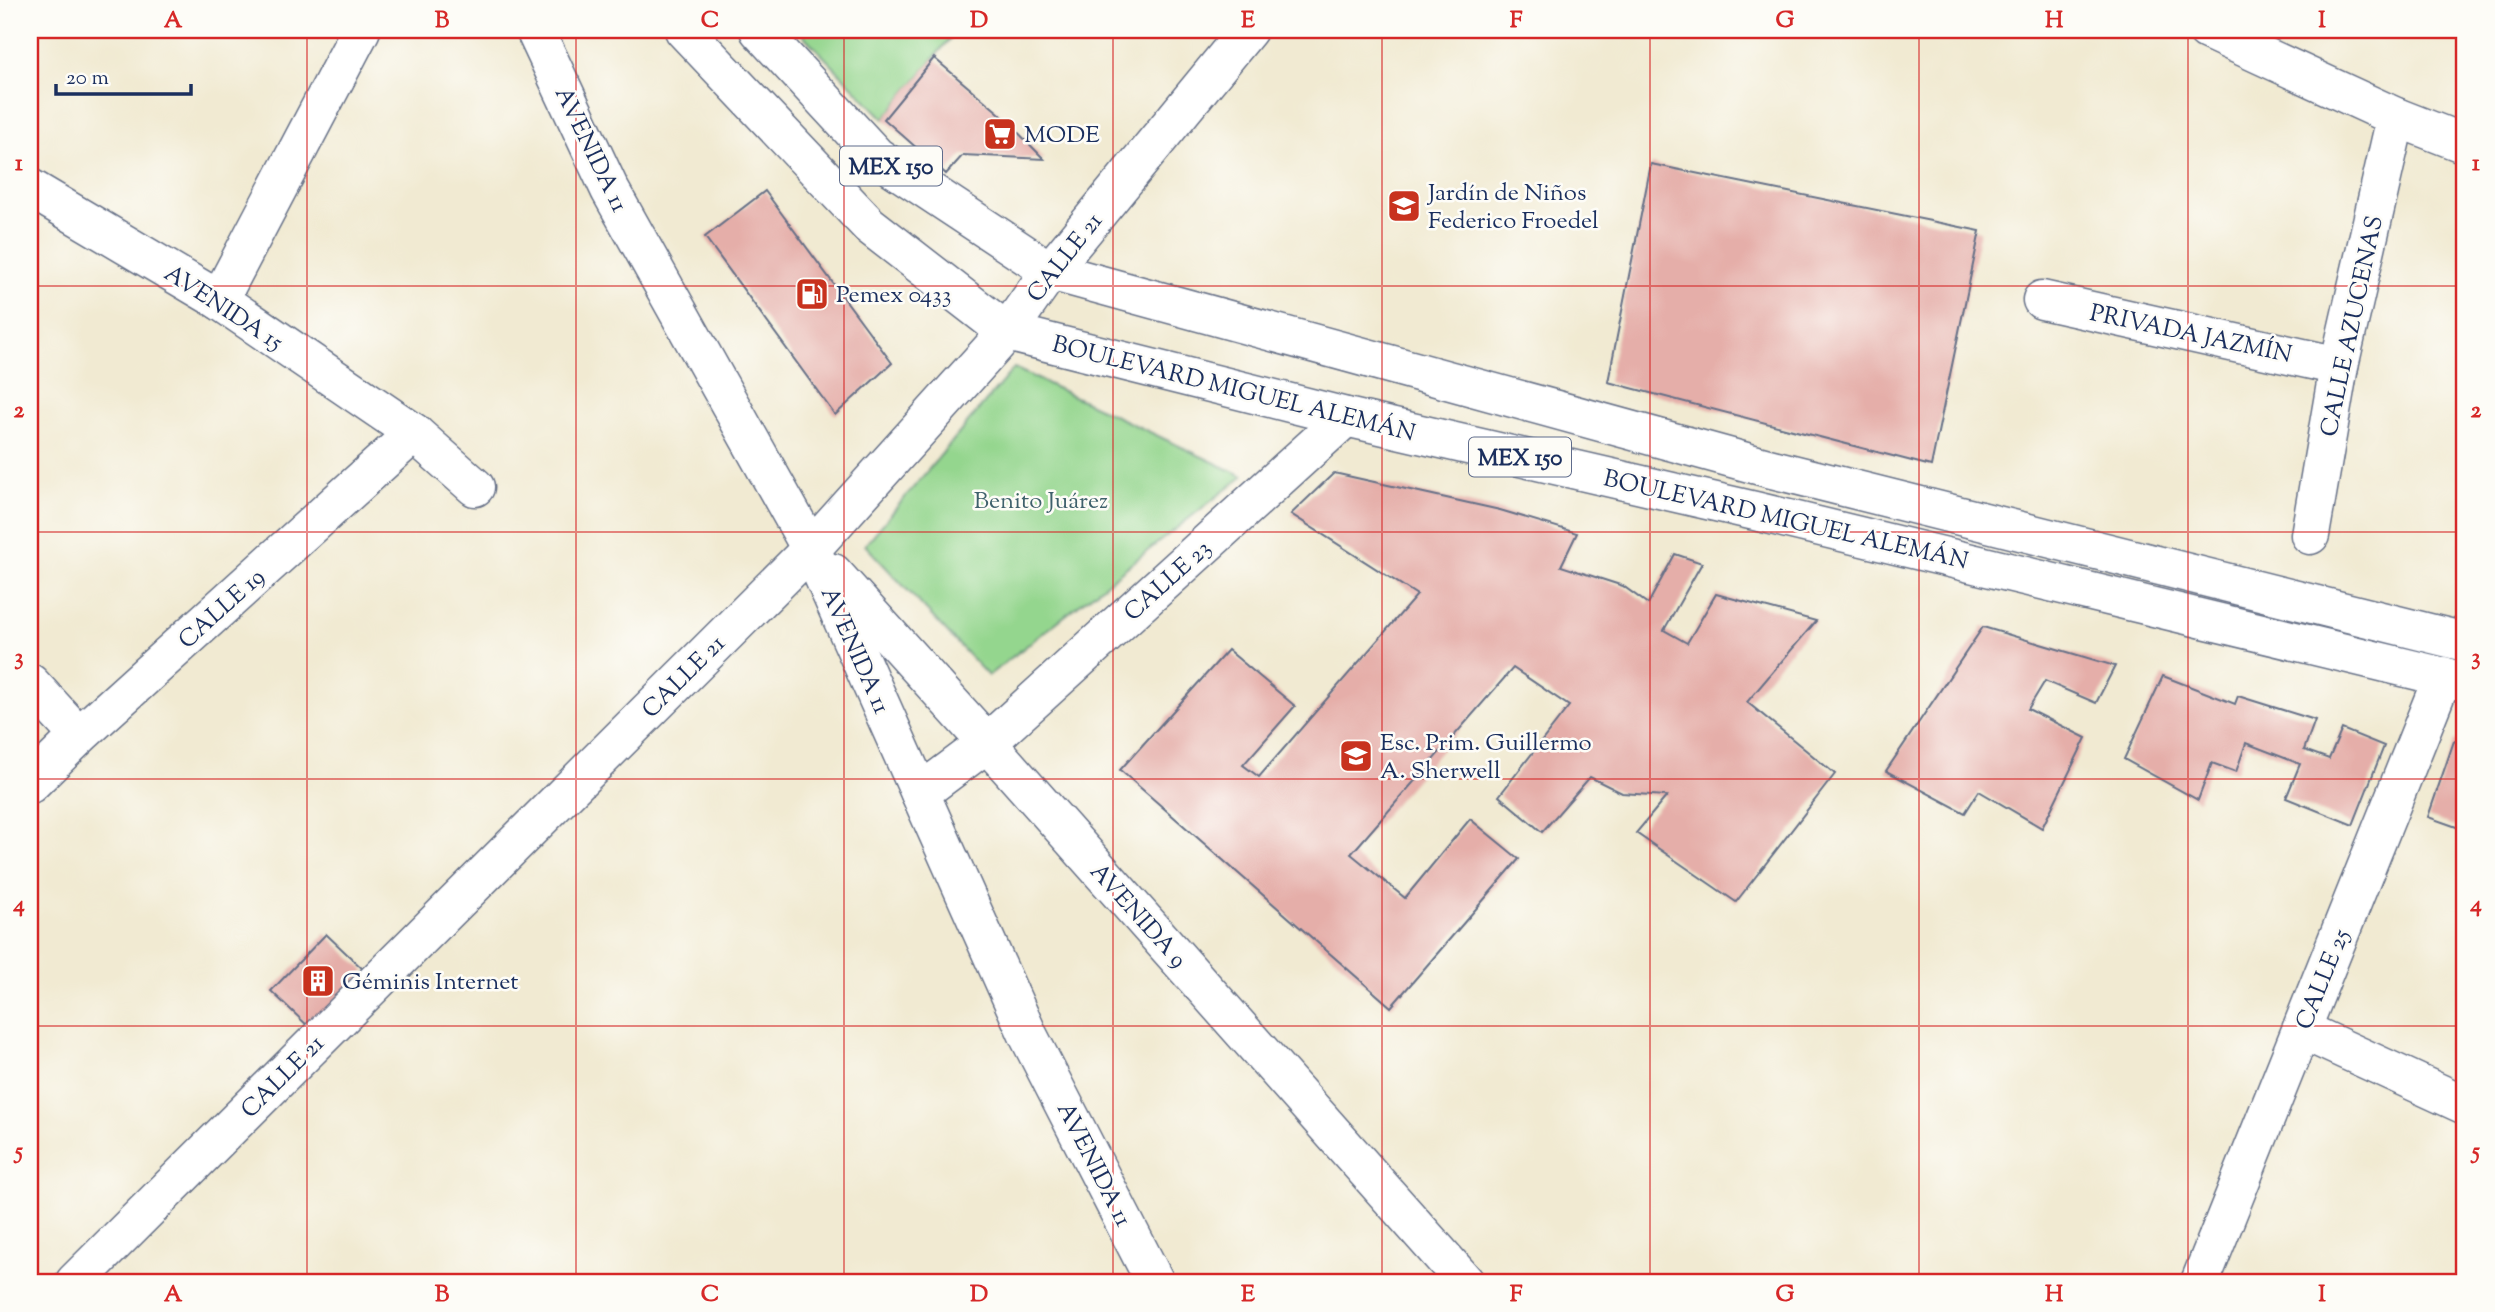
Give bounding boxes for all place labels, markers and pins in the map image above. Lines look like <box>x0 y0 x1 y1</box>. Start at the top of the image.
supermarket icon: MODE <box>981 115 1019 153</box>
place label: MODE <box>1024 119 1100 153</box>
place label: Jardín de Niños Federico Froedel <box>1426 177 1599 239</box>
school or university icon: Jardín de Niños Federico Froedel <box>1385 187 1423 225</box>
fuel station icon: Pemex 0433 <box>793 275 831 313</box>
place label: Pemex 0433 <box>836 279 952 313</box>
place label: Esc. Prim. Guillermo A. Sherwell <box>1380 727 1592 789</box>
school or university icon: Esc. Prim. Guillermo A. Sherwell <box>1337 737 1375 775</box>
building icon: Géminis Internet <box>299 962 337 1000</box>
place label: Géminis Internet <box>342 966 518 1000</box>

